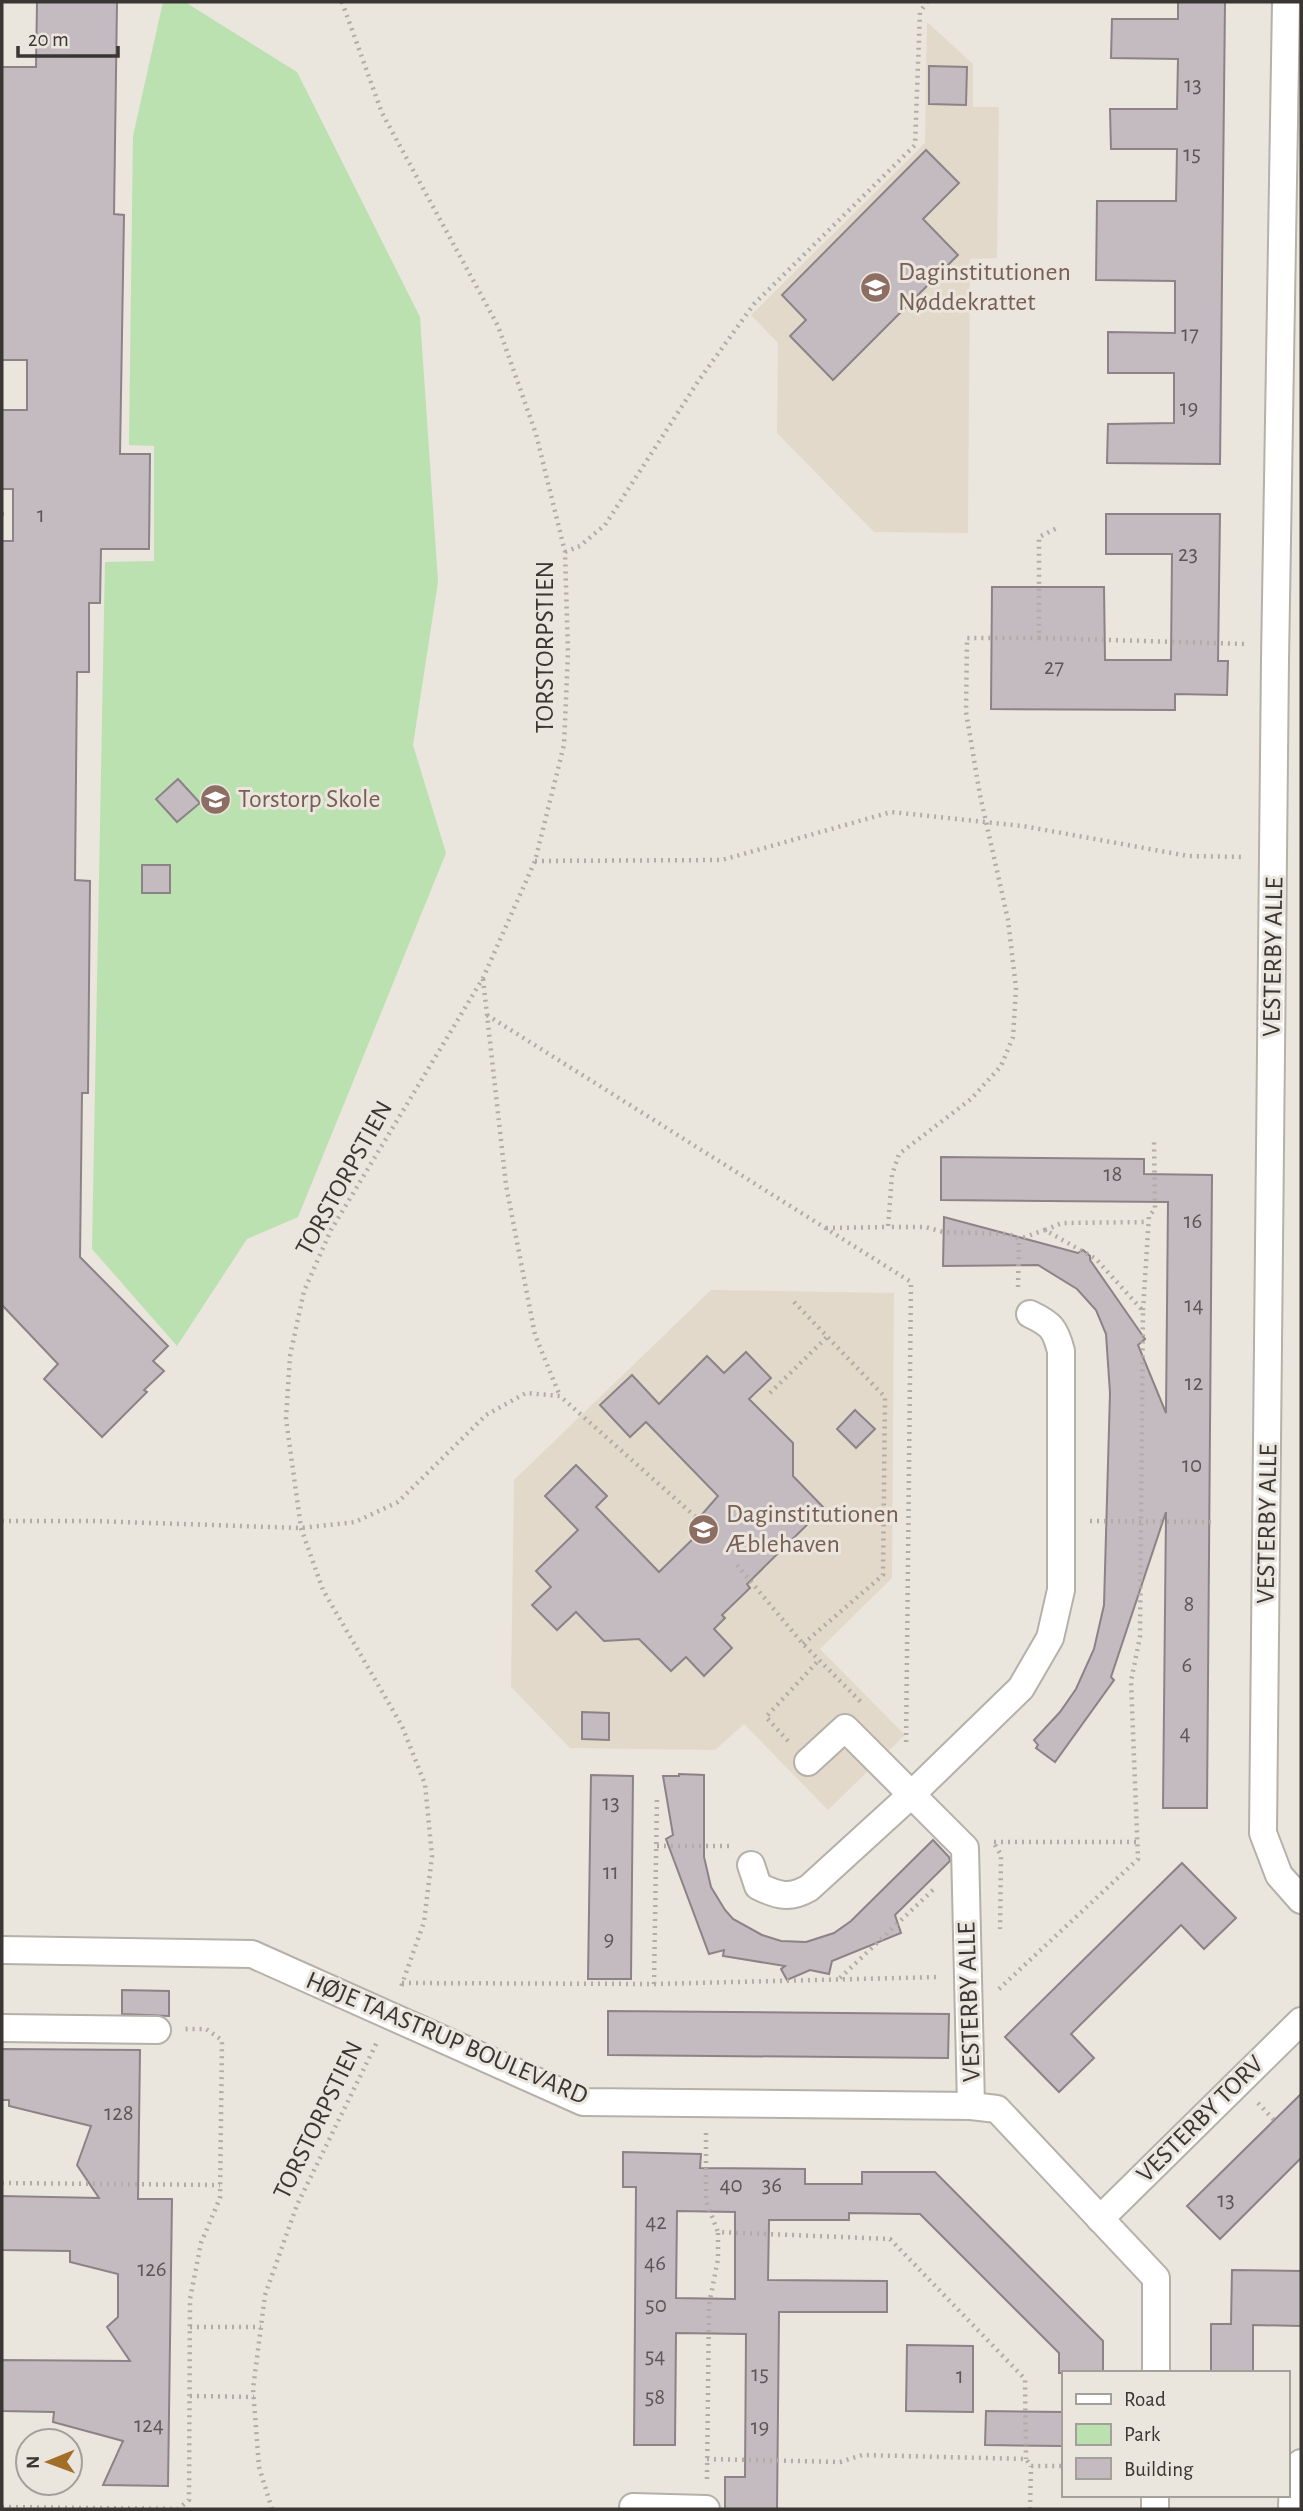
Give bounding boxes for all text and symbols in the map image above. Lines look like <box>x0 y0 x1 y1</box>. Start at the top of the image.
scale bar <box>18 14 117 58</box>
text: 20 m <box>28 29 69 50</box>
house number: 13 <box>1184 74 1202 97</box>
house number: 15 <box>1183 143 1201 166</box>
place label: Daginstitutionen Nøddekrattet <box>898 259 1071 315</box>
school or university icon: Daginstitutionen Nøddekrattet <box>858 270 892 304</box>
house number: 17 <box>1181 323 1199 346</box>
house number: 19 <box>1180 397 1198 420</box>
house number: 1 <box>37 504 45 527</box>
house number: 23 <box>1178 543 1198 566</box>
street label: TORSTORPSTIEN <box>532 561 558 733</box>
house number: 27 <box>1044 656 1064 679</box>
school or university icon: Torstorp Skole <box>198 782 232 816</box>
place label: Torstorp Skole <box>238 786 381 812</box>
street label: VESTERBY ALLE <box>1259 877 1287 1037</box>
street label: TORSTORPSTIEN <box>291 1096 397 1260</box>
house number: 18 <box>1104 1163 1122 1186</box>
house number: 16 <box>1184 1210 1202 1233</box>
house number: 14 <box>1185 1294 1203 1317</box>
house number: 12 <box>1185 1372 1203 1395</box>
street label: VESTERBY ALLE <box>1253 1444 1281 1604</box>
house number: 10 <box>1182 1454 1202 1477</box>
place label: Daginstitutionen Æblehaven <box>725 1501 899 1557</box>
school or university icon: Daginstitutionen Æblehaven <box>686 1512 720 1546</box>
house number: 8 <box>1184 1593 1194 1616</box>
house number: 6 <box>1182 1654 1192 1677</box>
house number: 4 <box>1179 1722 1191 1745</box>
house number: 13 <box>602 1792 620 1815</box>
house number: 11 <box>603 1861 619 1884</box>
street label: VESTERBY ALLE <box>953 1922 985 2082</box>
house number: 9 <box>604 1928 614 1951</box>
street label: HØJE TAASTRUP BOULEVARD <box>302 1967 592 2109</box>
street label: TORSTORPSTIEN <box>269 2037 367 2203</box>
street label: VESTERBY TORV <box>1132 2050 1269 2187</box>
house number: 128 <box>104 2102 134 2125</box>
house number: 40 <box>719 2174 743 2197</box>
house number: 36 <box>762 2174 782 2197</box>
house number: 13 <box>1217 2189 1235 2212</box>
house number: 42 <box>645 2211 667 2234</box>
house number: 46 <box>644 2252 666 2275</box>
house number: 126 <box>137 2258 167 2281</box>
house number: 50 <box>645 2294 667 2317</box>
house number: 54 <box>645 2345 665 2368</box>
house number: 15 <box>751 2363 769 2386</box>
house number: 1 <box>956 2365 964 2388</box>
legend <box>1062 2371 1289 2497</box>
house number: 58 <box>645 2386 665 2409</box>
text: Road <box>1124 2389 1166 2410</box>
house number: 124 <box>134 2414 164 2437</box>
house number: 19 <box>751 2416 769 2439</box>
text: Park <box>1124 2424 1161 2445</box>
north arrow <box>14 2427 84 2497</box>
text: N <box>24 2455 43 2469</box>
text: Building <box>1124 2459 1194 2480</box>

